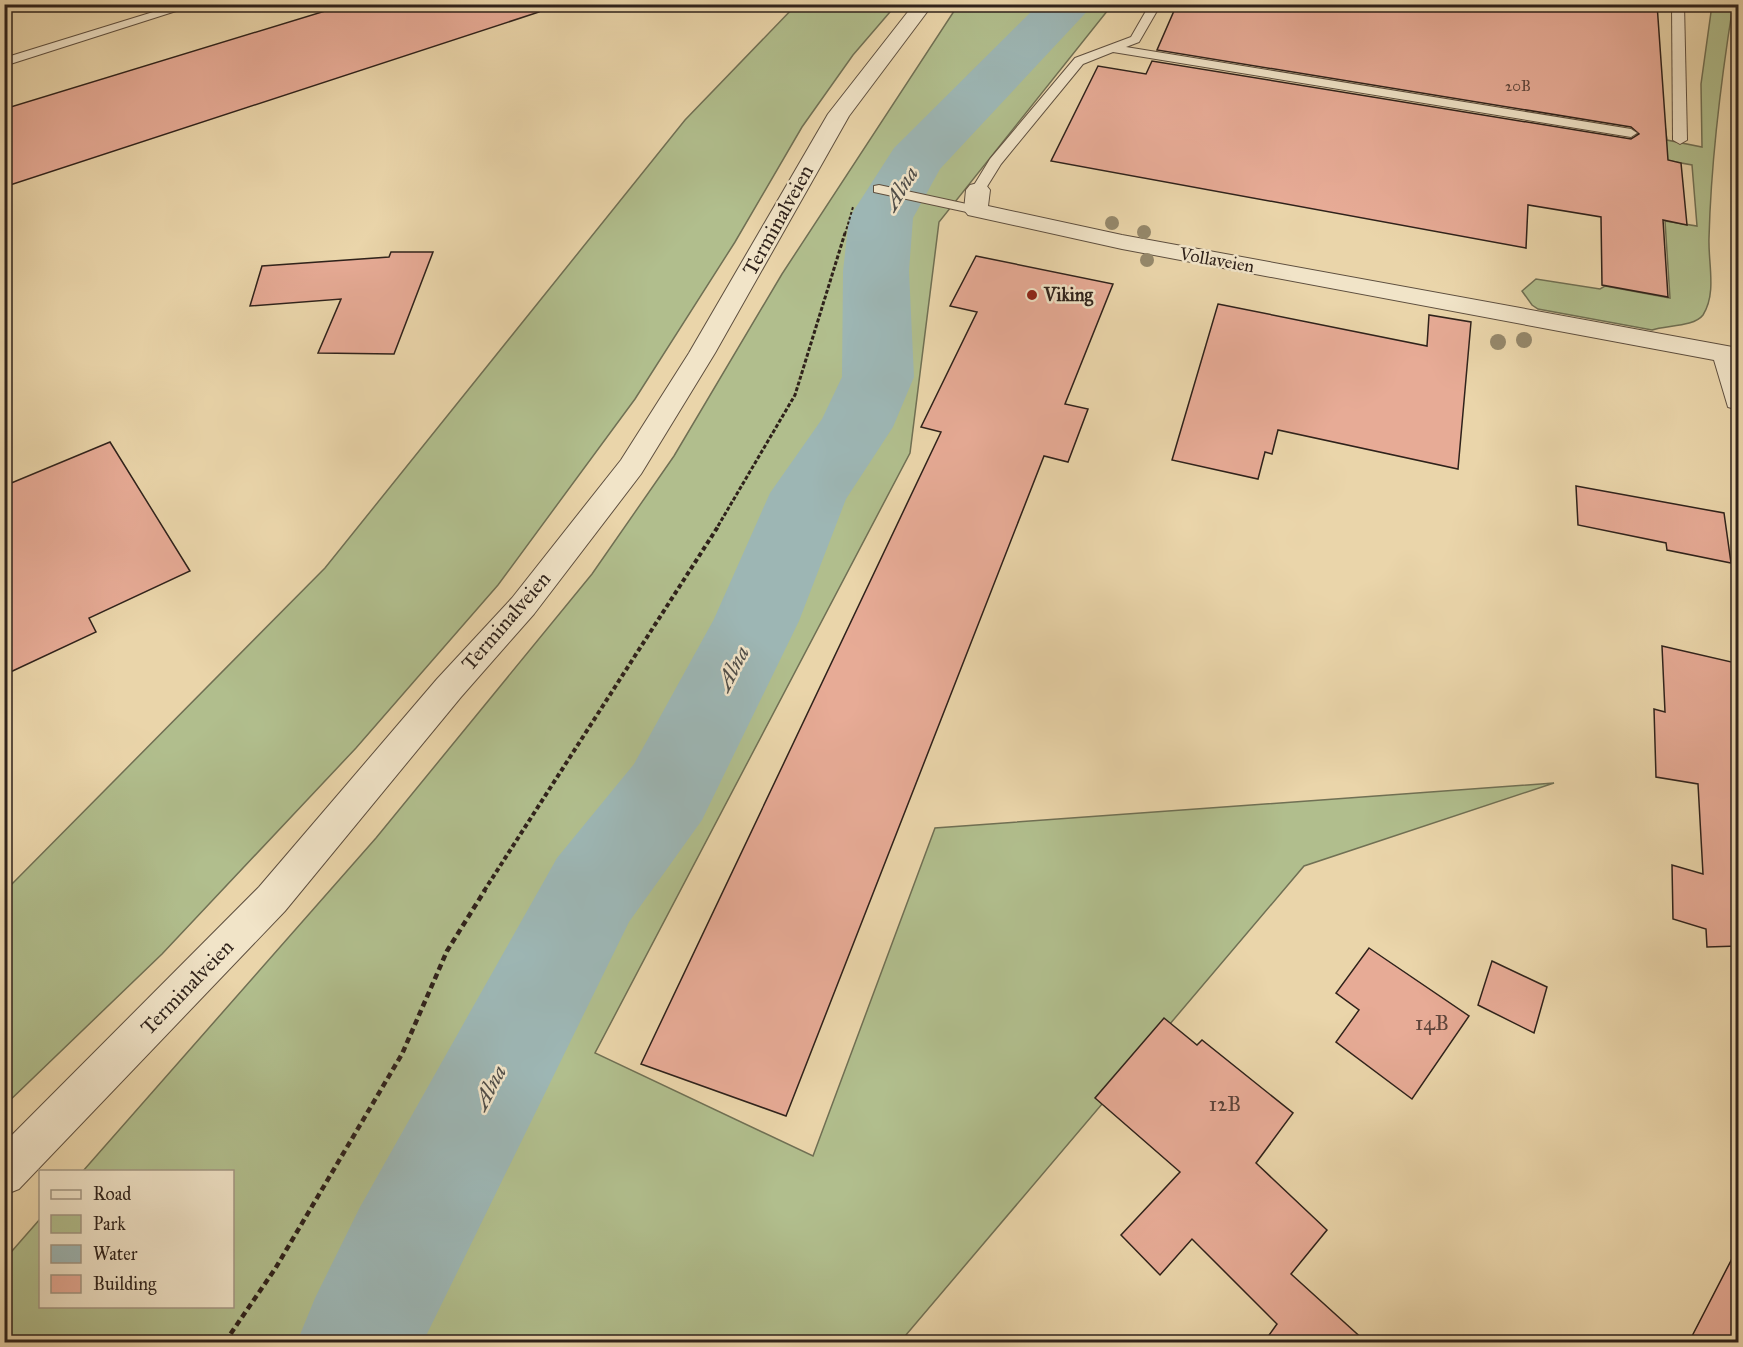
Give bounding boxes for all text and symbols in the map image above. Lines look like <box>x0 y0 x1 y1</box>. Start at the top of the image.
house number: 20B <box>1505 77 1531 95</box>
street label: Terminalveien <box>737 160 819 280</box>
water label: Alna <box>876 161 924 217</box>
street label: Vollaveien <box>1177 242 1256 277</box>
place label: Viking <box>1043 284 1094 307</box>
marker: Viking <box>1025 288 1039 302</box>
street label: Terminalveien <box>456 566 556 676</box>
water label: Alna <box>709 641 755 697</box>
street label: Terminalveien <box>135 934 239 1040</box>
house number: 14B <box>1415 1010 1449 1036</box>
water label: Alna <box>466 1060 512 1116</box>
house number: 12B <box>1209 1091 1241 1117</box>
legend <box>39 1170 234 1308</box>
text: Road <box>93 1183 131 1205</box>
text: Park <box>93 1213 126 1235</box>
text: Water <box>93 1243 138 1265</box>
text: Building <box>93 1273 157 1296</box>

